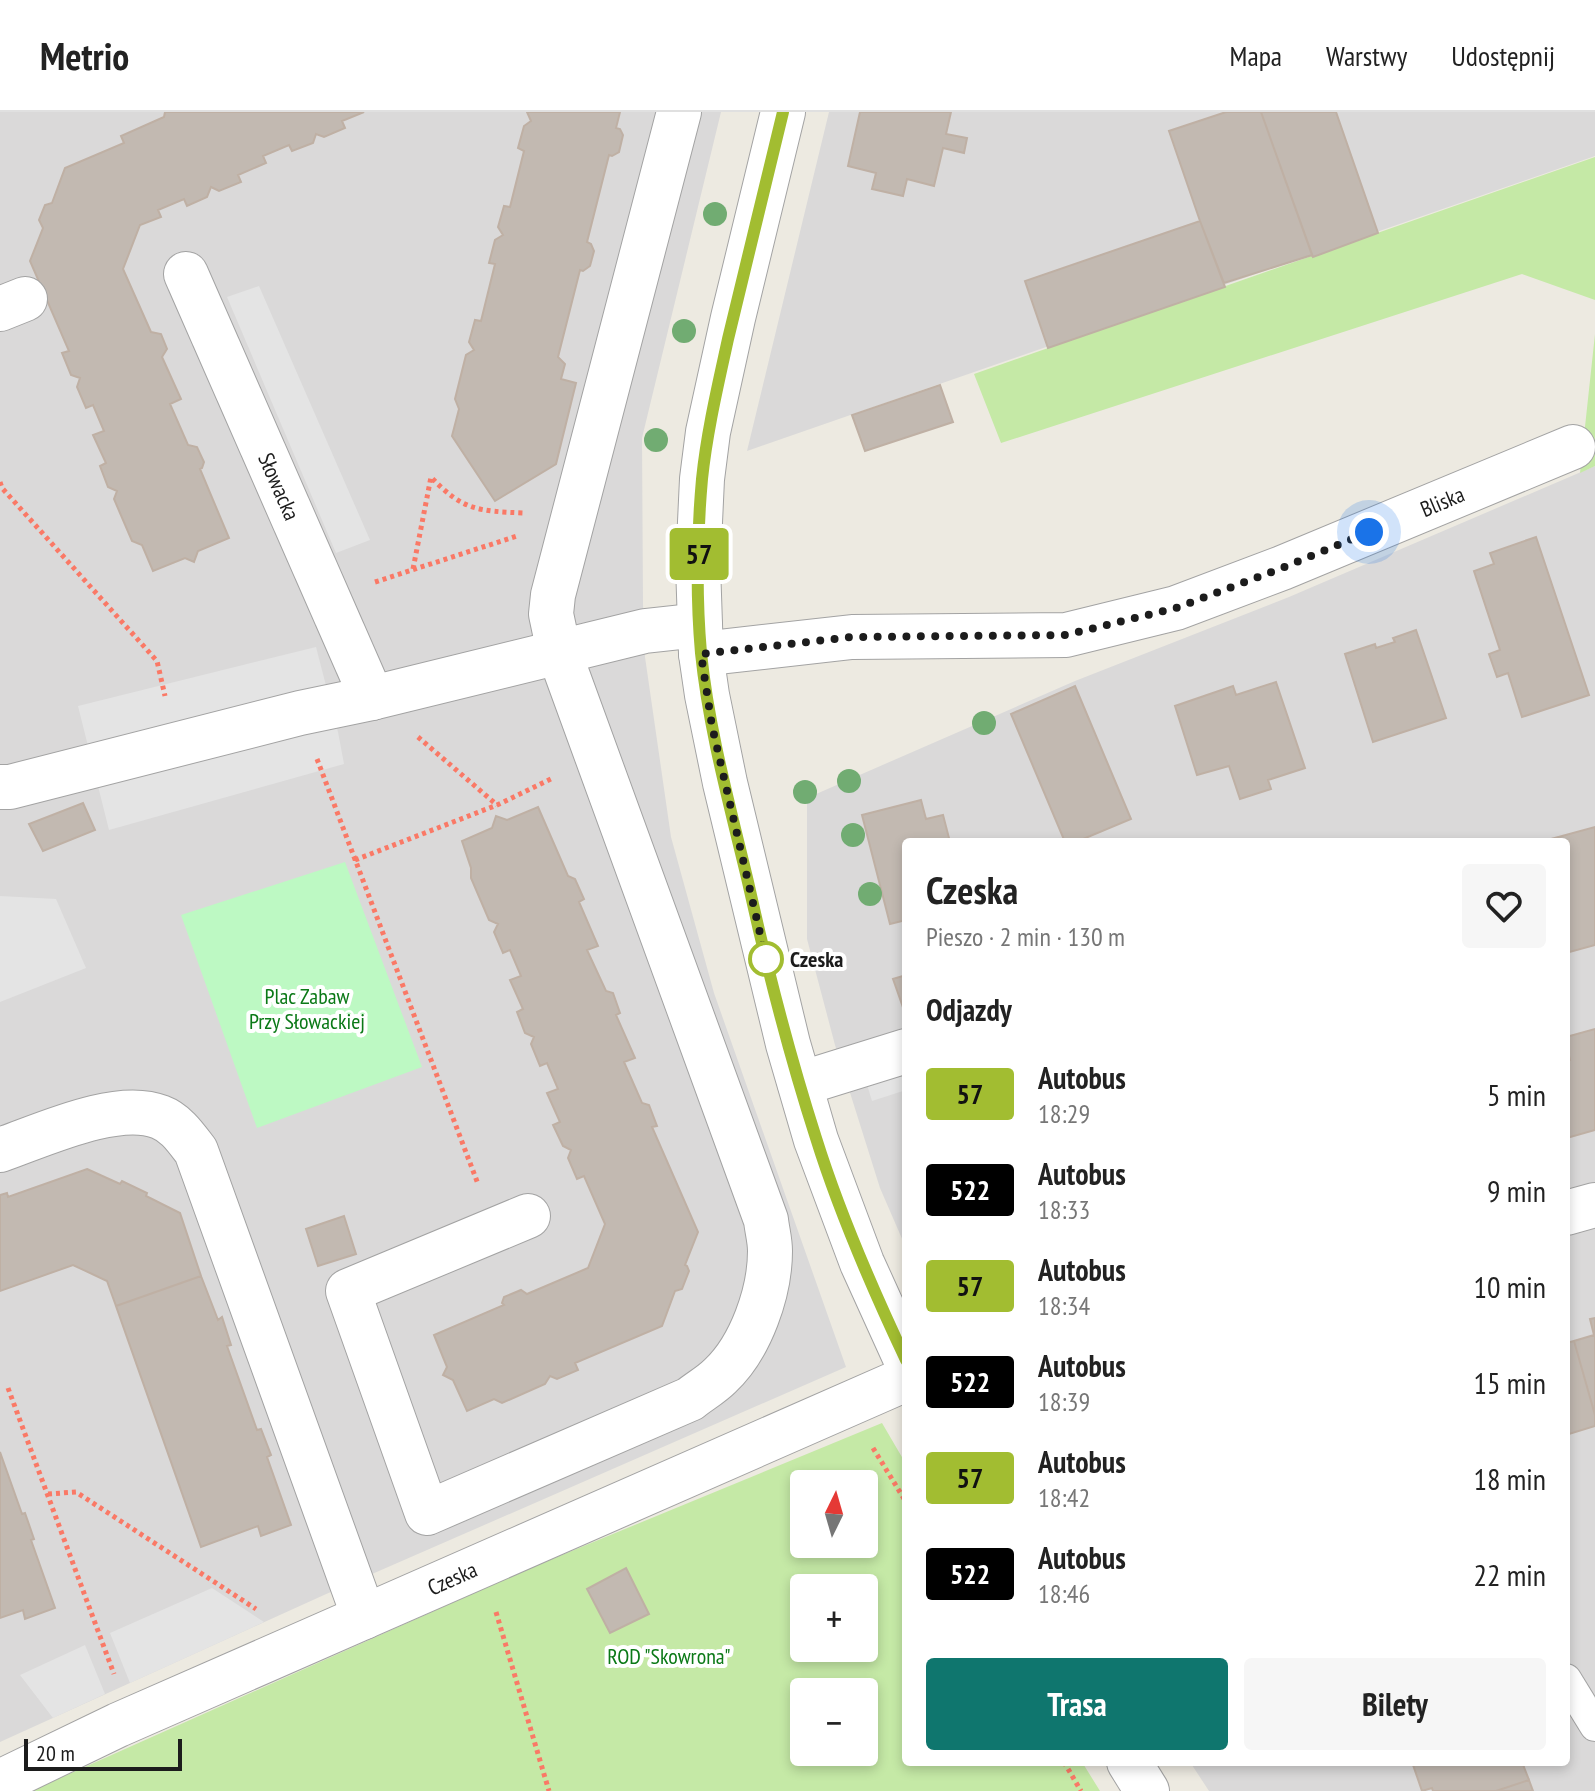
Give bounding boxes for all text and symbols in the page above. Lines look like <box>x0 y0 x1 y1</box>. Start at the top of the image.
text: Metrio <box>40 31 129 80</box>
text: Mapa <box>1230 37 1282 74</box>
text: Warstwy <box>1326 37 1407 74</box>
text: Udostępnij <box>1451 37 1555 74</box>
street label: Słowacka <box>252 448 306 525</box>
street label: Bliska <box>1416 480 1468 523</box>
your location <box>1349 512 1389 552</box>
line badge: 57 <box>663 528 735 580</box>
text: 57 <box>686 535 712 572</box>
button: heart <box>1462 864 1546 948</box>
text: Czeska <box>926 865 1018 914</box>
text: Pieszo · 2 min · 130 m <box>926 920 1125 953</box>
marker: Czeska <box>749 942 783 976</box>
place label: Czeska <box>790 945 843 973</box>
park label: Plac Zabaw Przy Słowackiej <box>249 982 365 1035</box>
text: Odjazdy <box>926 990 1012 1029</box>
text: Autobus <box>1038 1058 1126 1097</box>
text: 57 <box>957 1075 983 1112</box>
text: 5 min <box>1487 1075 1546 1114</box>
text: 18:29 <box>1038 1097 1090 1130</box>
text: Autobus <box>1038 1154 1126 1193</box>
text: 522 <box>950 1171 990 1208</box>
text: 9 min <box>1487 1171 1546 1210</box>
text: 18:33 <box>1038 1193 1090 1226</box>
text: Autobus <box>1038 1250 1126 1289</box>
text: 57 <box>957 1267 983 1304</box>
text: 10 min <box>1473 1267 1546 1306</box>
text: 18:34 <box>1038 1289 1090 1322</box>
text: Autobus <box>1038 1346 1126 1385</box>
text: 522 <box>950 1363 990 1400</box>
text: 15 min <box>1473 1363 1546 1402</box>
text: 18:39 <box>1038 1385 1090 1418</box>
text: Autobus <box>1038 1442 1126 1481</box>
text: 57 <box>957 1459 983 1496</box>
text: 18 min <box>1473 1459 1546 1498</box>
north arrow <box>790 1470 878 1558</box>
map controls <box>790 1470 878 1766</box>
text: 18:42 <box>1038 1481 1090 1514</box>
text: Autobus <box>1038 1538 1126 1577</box>
street label: Czeska <box>423 1555 481 1601</box>
text: 522 <box>950 1555 990 1592</box>
text: 22 min <box>1473 1555 1546 1594</box>
button: + <box>790 1574 878 1662</box>
text: 18:46 <box>1038 1577 1090 1610</box>
park label: ROD "Skowrona" <box>607 1642 731 1670</box>
button: Trasa <box>926 1658 1228 1750</box>
button: Bilety <box>1244 1658 1546 1750</box>
button: − <box>790 1678 878 1766</box>
scale bar <box>24 1735 182 1771</box>
text: 20 m <box>36 1739 75 1767</box>

